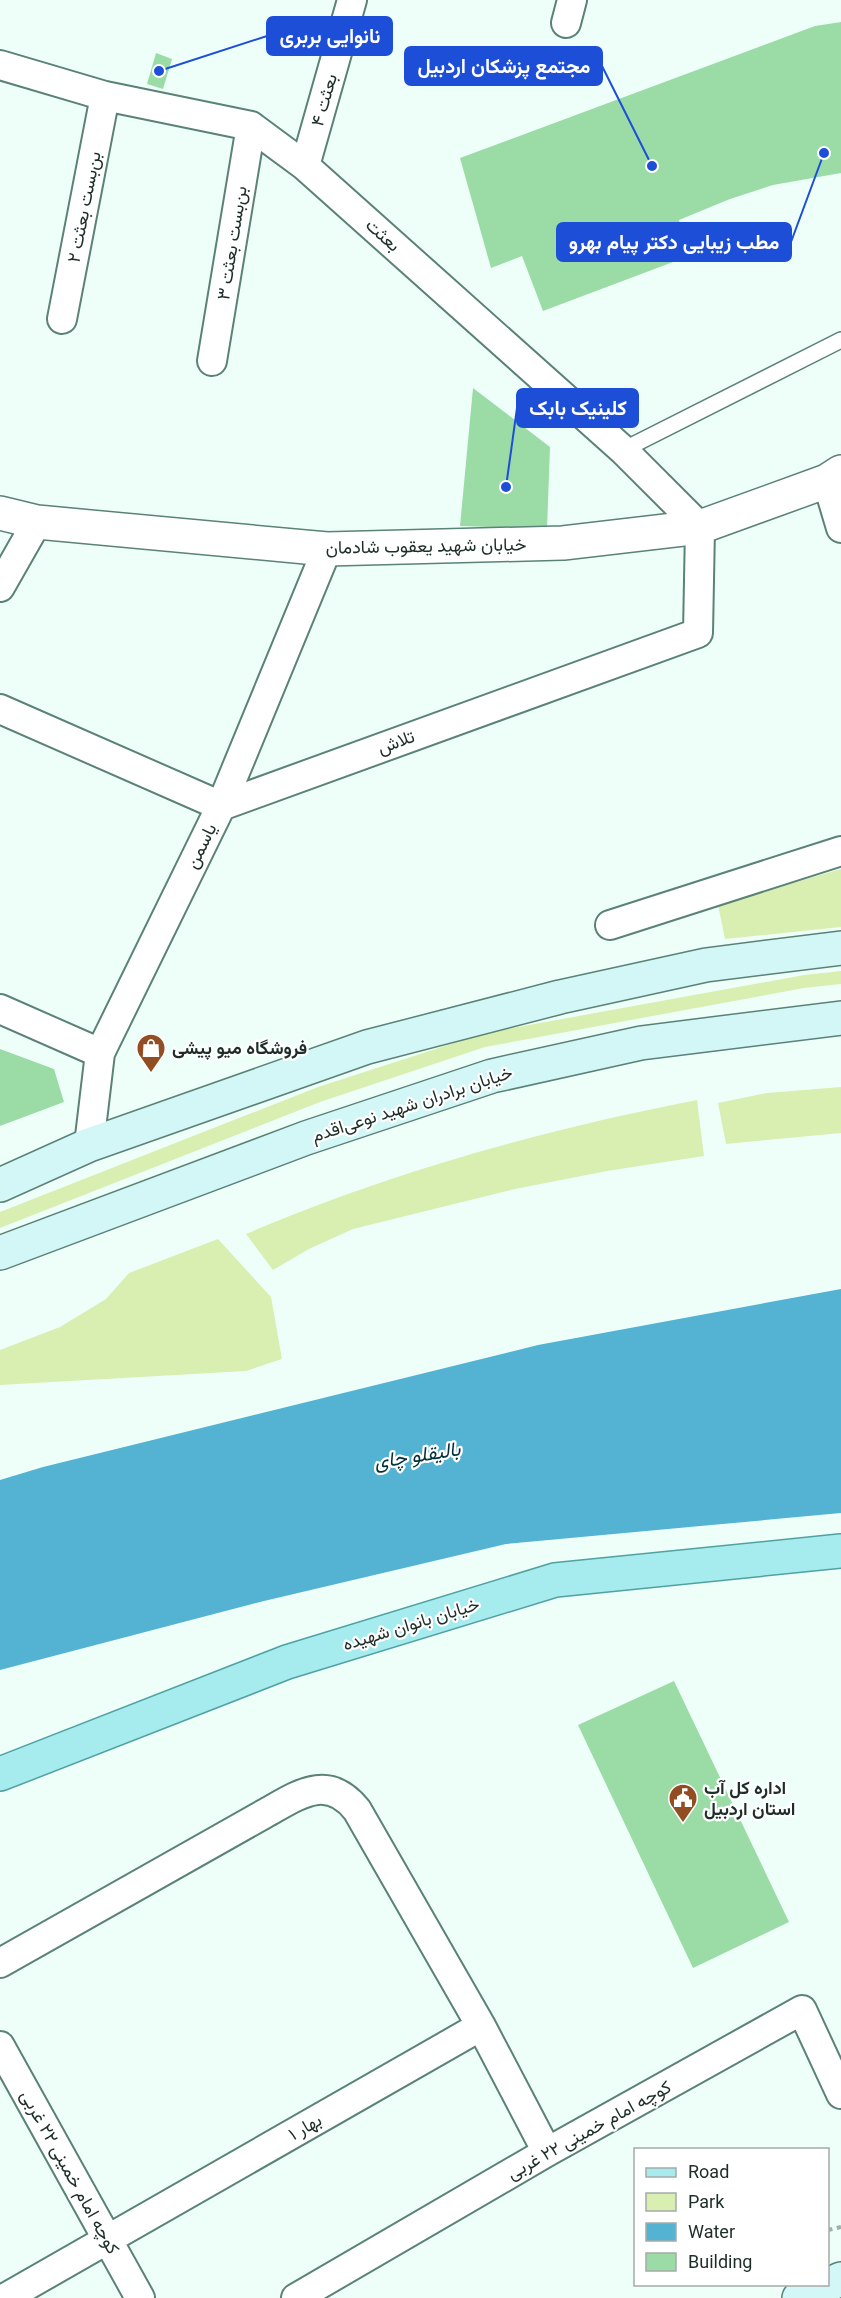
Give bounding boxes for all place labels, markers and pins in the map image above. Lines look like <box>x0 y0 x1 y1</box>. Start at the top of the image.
callout: نانوایی بربری <box>267 17 392 55</box>
callout: مجتمع پزشکان اردبیل <box>405 47 602 85</box>
callout: مطب زیبایی دکتر پیام بهرو <box>557 223 791 261</box>
callout: کلینیک بابک <box>517 389 638 427</box>
shop icon: فروشگاه میو پیشی <box>135 1032 167 1074</box>
place label: فروشگاه میو پیشی <box>172 1037 307 1060</box>
place label: اداره کل آب استان اردبیل <box>704 1777 796 1820</box>
public building icon: اداره کل آب استان اردبیل <box>667 1782 699 1824</box>

